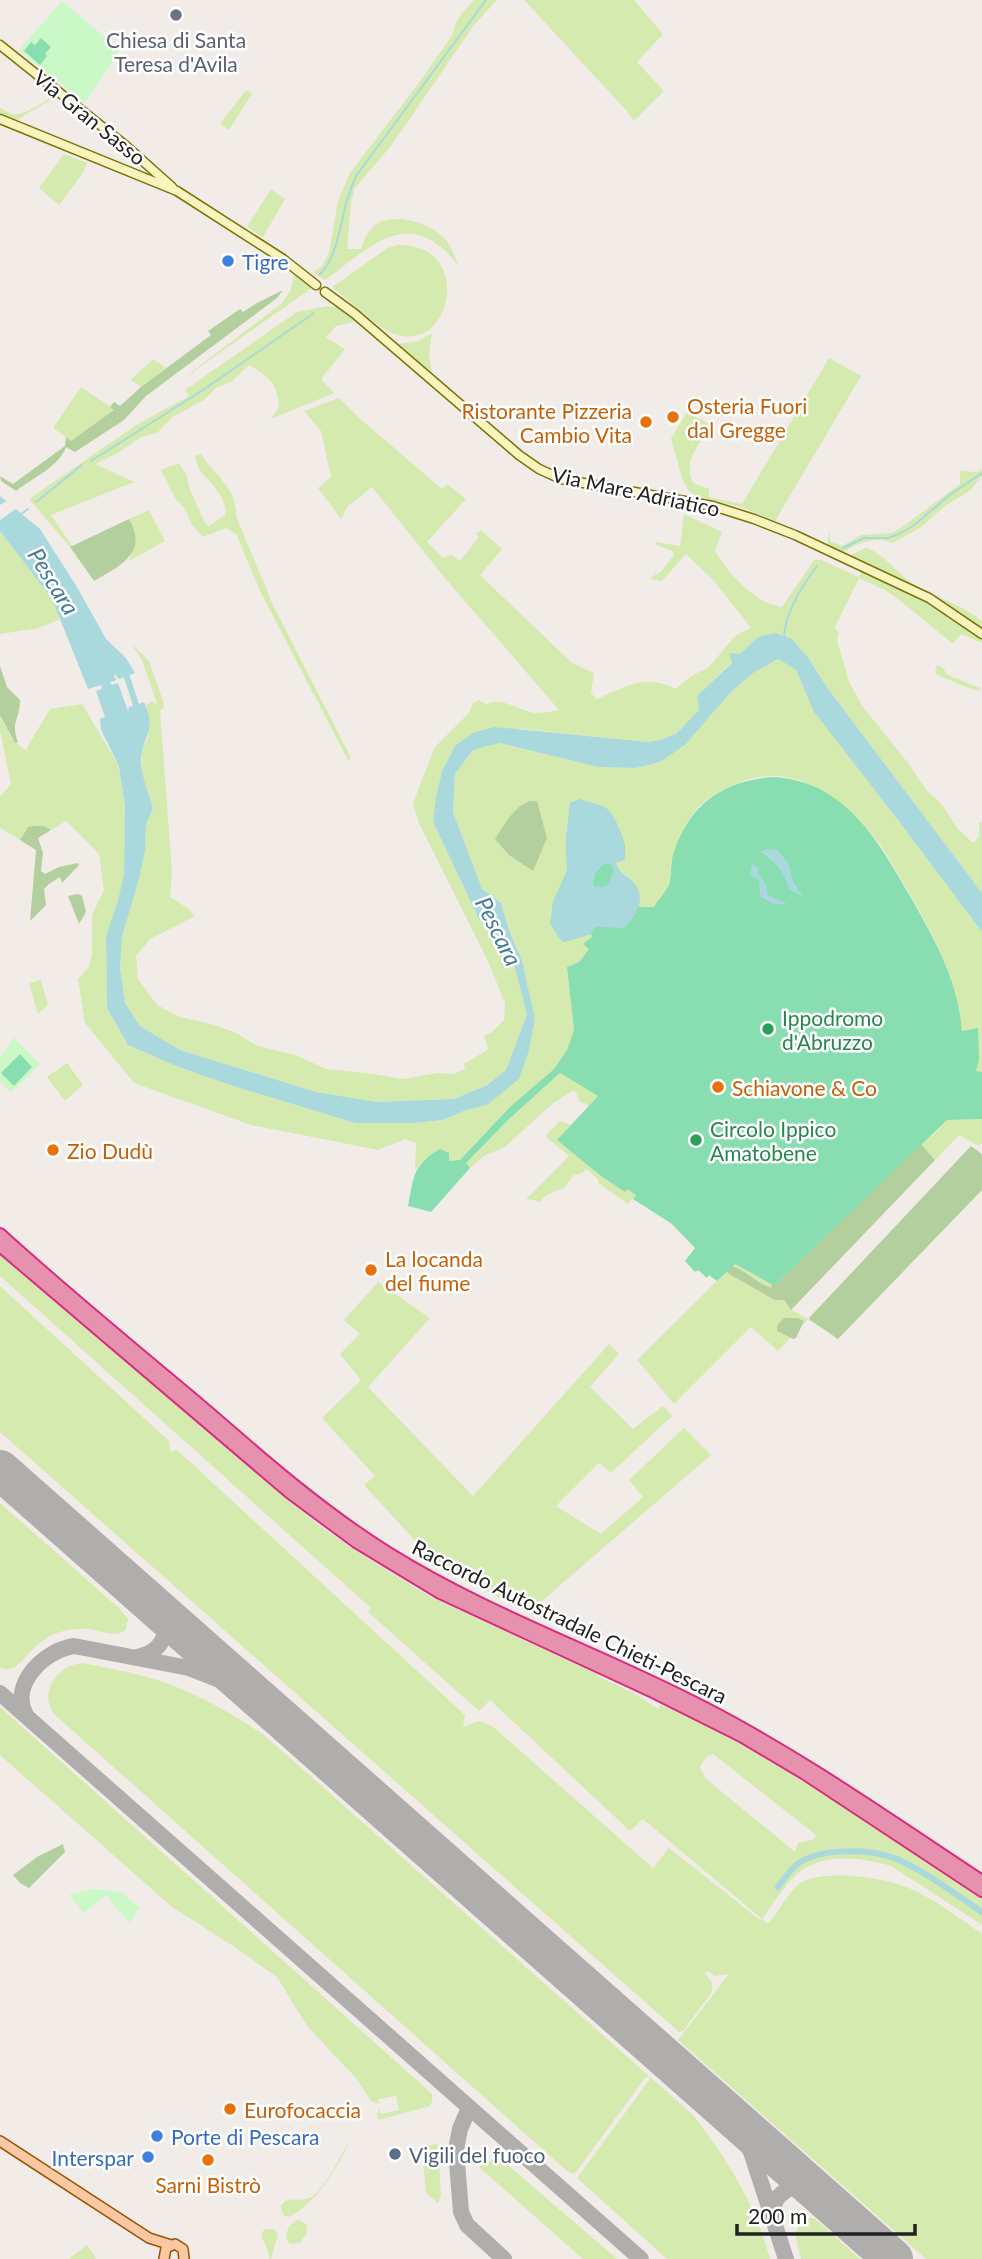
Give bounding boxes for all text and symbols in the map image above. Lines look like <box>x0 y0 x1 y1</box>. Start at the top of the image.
marker: Chiesa di Santa Teresa d'Avila <box>168 7 184 23</box>
place label: Chiesa di Santa Teresa d'Avila <box>106 27 246 76</box>
street label: Via Gran Sasso <box>29 64 151 170</box>
place label: Tigre <box>242 249 289 274</box>
marker: Tigre <box>220 253 236 269</box>
place label: Osteria Fuori dal Gregge <box>687 393 807 442</box>
place label: Ristorante Pizzeria Cambio Vita <box>461 398 632 447</box>
marker: Osteria Fuori dal Gregge <box>665 409 681 425</box>
marker: Ristorante Pizzeria Cambio Vita <box>638 414 654 430</box>
street label: Via Mare Adriatico <box>550 461 722 521</box>
water label: Pescara <box>23 542 85 620</box>
water label: Pescara <box>470 892 528 970</box>
place label: Ippodromo d'Abruzzo <box>782 1005 883 1054</box>
marker: Ippodromo d'Abruzzo <box>760 1021 776 1037</box>
place label: Schiavone & Co <box>732 1075 877 1100</box>
marker: Schiavone & Co <box>710 1079 726 1095</box>
place label: Circolo Ippico Amatobene <box>710 1116 836 1165</box>
marker: Circolo Ippico Amatobene <box>688 1132 704 1148</box>
place label: Zio Dudù <box>67 1138 153 1163</box>
marker: Zio Dudù <box>45 1142 61 1158</box>
place label: La locanda del fiume <box>385 1246 483 1295</box>
marker: La locanda del fiume <box>363 1262 379 1278</box>
street label: Raccordo Autostradale Chieti-Pescara <box>409 1534 731 1708</box>
place label: Eurofocaccia <box>244 2097 361 2122</box>
marker: Eurofocaccia <box>222 2101 238 2117</box>
place label: Porte di Pescara <box>171 2124 319 2149</box>
marker: Porte di Pescara <box>149 2128 165 2144</box>
place label: Vigili del fuoco <box>409 2142 546 2167</box>
place label: Interspar <box>52 2145 134 2170</box>
marker: Vigili del fuoco <box>387 2146 403 2162</box>
marker: Interspar <box>140 2149 156 2165</box>
marker: Sarni Bistrò <box>200 2152 216 2168</box>
place label: Sarni Bistrò <box>155 2172 261 2197</box>
scale bar <box>737 2192 916 2236</box>
text: 200 m <box>748 2203 807 2228</box>

